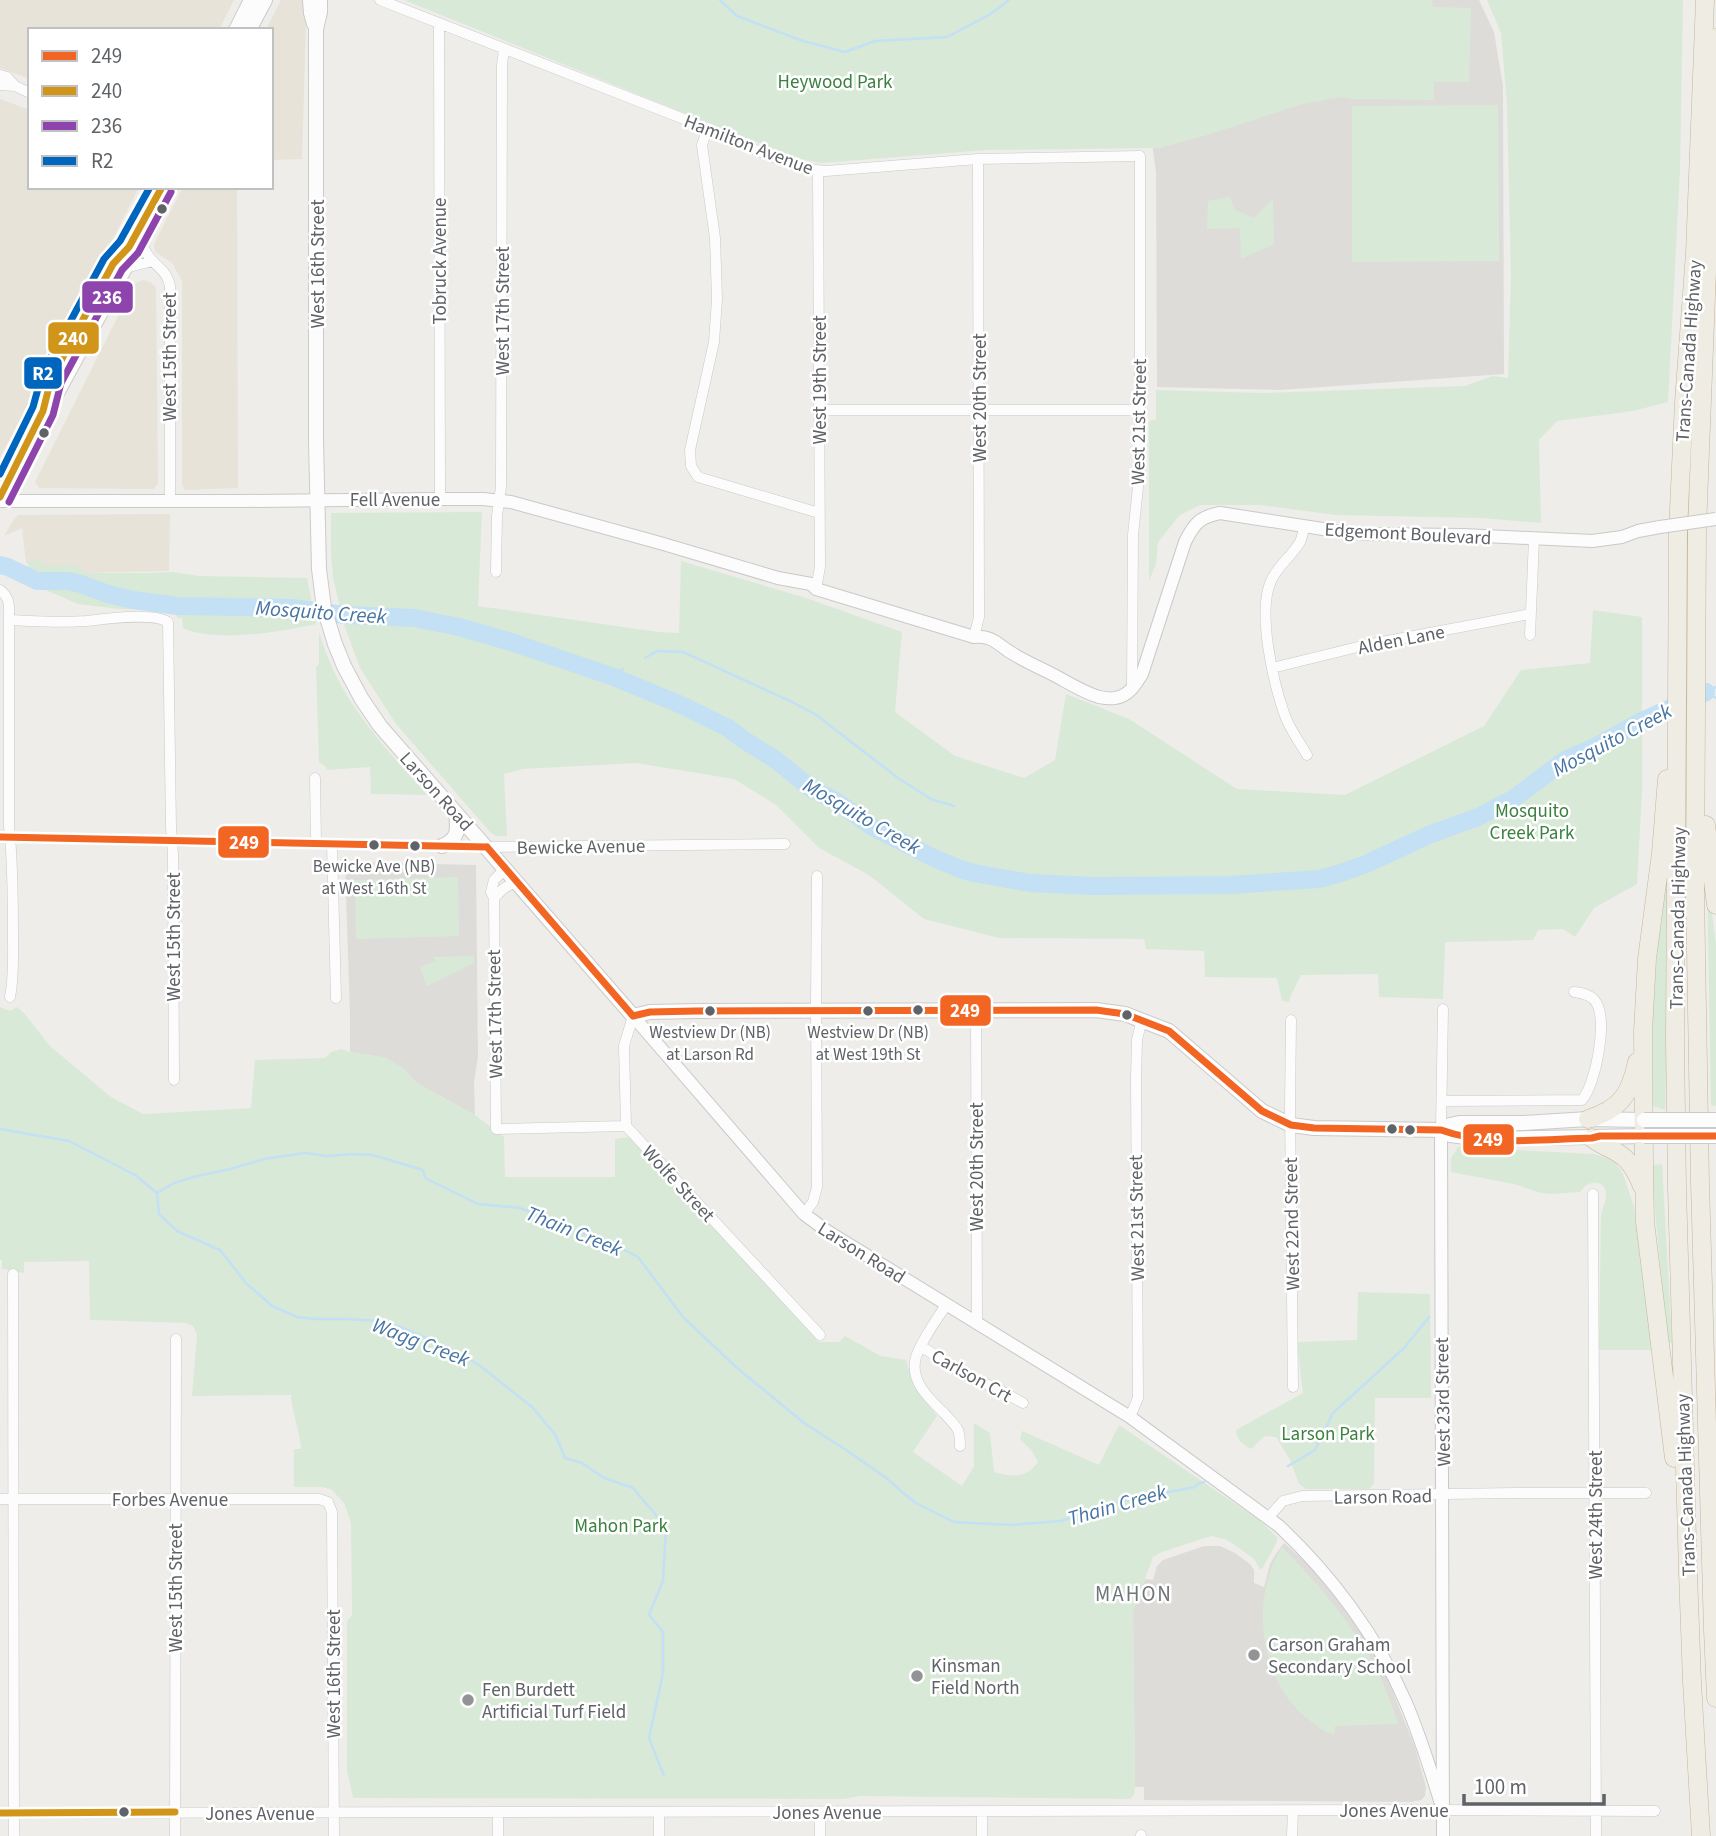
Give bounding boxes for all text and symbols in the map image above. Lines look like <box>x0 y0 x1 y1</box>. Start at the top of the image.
legend <box>28 28 273 189</box>
text: 249 <box>91 41 122 71</box>
park label: Heywood Park <box>778 69 893 96</box>
text: 240 <box>91 76 122 106</box>
street label: Hamilton Avenue <box>680 108 817 182</box>
text: 236 <box>91 111 122 141</box>
text: R2 <box>91 146 113 176</box>
street label: Tobruck Avenue <box>427 197 454 325</box>
street label: West 16th Street <box>305 199 332 329</box>
unlabelled marker <box>155 202 169 216</box>
street label: West 17th Street <box>490 246 517 376</box>
street label: Trans-Canada Highway <box>1670 259 1709 443</box>
line badge: 236 <box>81 280 134 314</box>
text: 236 <box>92 285 122 312</box>
street label: West 15th Street <box>157 292 184 422</box>
street label: West 19th Street <box>807 315 834 445</box>
line badge: 240 <box>47 321 100 355</box>
text: 240 <box>58 326 88 353</box>
street label: West 20th Street <box>967 333 994 463</box>
line badge: R2 <box>23 356 63 390</box>
street label: West 21st Street <box>1125 358 1154 485</box>
text: R2 <box>32 361 54 388</box>
unlabelled marker <box>37 426 51 440</box>
street label: Fell Avenue <box>350 487 440 514</box>
street label: Edgemont Boulevard <box>1324 517 1492 552</box>
water label: Mosquito Creek <box>254 592 389 632</box>
street label: Alden Lane <box>1356 619 1447 662</box>
water label: Mosquito Creek <box>1547 695 1678 784</box>
street label: Larson Road <box>393 746 479 838</box>
water label: Mosquito Creek <box>798 770 927 862</box>
park label: Mosquito Creek Park <box>1490 798 1575 847</box>
line badge: 249 <box>217 825 270 859</box>
street label: Trans-Canada Highway <box>1663 826 1694 1010</box>
text: 249 <box>229 830 259 857</box>
street label: Bewicke Avenue <box>517 833 646 862</box>
marker: Bewicke Ave (NB) at West 16th St <box>367 838 381 852</box>
unlabelled marker <box>408 839 422 853</box>
place label: Bewicke Ave (NB) at West 16th St <box>313 855 435 901</box>
street label: West 15th Street <box>161 872 188 1002</box>
street label: West 17th Street <box>481 949 510 1079</box>
line badge: 249 <box>939 994 992 1027</box>
text: 249 <box>950 998 980 1025</box>
unlabelled marker <box>911 1003 925 1017</box>
marker: Westview Dr (NB) at Larson Rd <box>703 1004 717 1018</box>
marker: Westview Dr (NB) at West 19th St <box>861 1004 875 1018</box>
unlabelled marker <box>1120 1008 1134 1022</box>
place label: Westview Dr (NB) at Larson Rd <box>649 1021 771 1067</box>
place label: Westview Dr (NB) at West 19th St <box>807 1021 929 1067</box>
street label: West 20th Street <box>964 1102 991 1232</box>
unlabelled marker <box>1385 1122 1399 1136</box>
unlabelled marker <box>1403 1123 1417 1137</box>
line badge: 249 <box>1462 1123 1515 1156</box>
text: 249 <box>1473 1127 1503 1154</box>
street label: Wolfe Street <box>635 1140 721 1229</box>
street label: West 21st Street <box>1123 1154 1152 1281</box>
street label: West 22nd Street <box>1278 1156 1307 1291</box>
water label: Thain Creek <box>521 1198 628 1264</box>
street label: Larson Road <box>812 1216 910 1291</box>
water label: Wagg Creek <box>368 1310 475 1375</box>
street label: West 23rd Street <box>1429 1336 1458 1467</box>
street label: Carlson Crt <box>926 1343 1017 1410</box>
street label: Trans-Canada Highway <box>1670 1393 1703 1577</box>
park label: Larson Park <box>1281 1421 1375 1448</box>
street label: West 24th Street <box>1583 1450 1610 1580</box>
water label: Thain Creek <box>1064 1476 1171 1533</box>
street label: Larson Road <box>1334 1483 1433 1512</box>
street label: Forbes Avenue <box>112 1487 228 1514</box>
park label: Mahon Park <box>574 1513 668 1540</box>
street label: West 15th Street <box>163 1523 190 1653</box>
district label: MAHON <box>1095 1579 1173 1609</box>
street label: West 16th Street <box>321 1609 348 1739</box>
place label: Carson Graham Secondary School <box>1268 1632 1411 1681</box>
marker: Carson Graham Secondary School <box>1246 1647 1262 1663</box>
place label: Kinsman Field North <box>931 1653 1020 1702</box>
marker: Kinsman Field North <box>909 1668 925 1684</box>
place label: Fen Burdett Artificial Turf Field <box>482 1677 626 1726</box>
marker: Fen Burdett Artificial Turf Field <box>460 1692 476 1708</box>
scale bar <box>1464 1762 1604 1806</box>
text: 100 m <box>1474 1772 1527 1802</box>
street label: Jones Avenue <box>1339 1798 1449 1825</box>
street label: Jones Avenue <box>772 1800 882 1827</box>
street label: Jones Avenue <box>205 1801 315 1828</box>
unlabelled marker <box>117 1805 131 1819</box>

